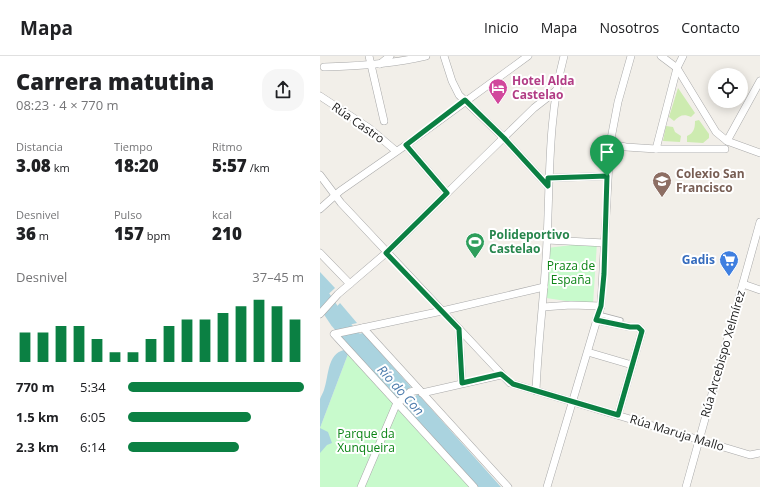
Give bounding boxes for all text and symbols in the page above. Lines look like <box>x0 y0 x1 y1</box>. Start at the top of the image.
text: Mapa <box>20 15 73 41</box>
text: Inicio <box>484 18 519 37</box>
text: Mapa <box>541 18 577 37</box>
text: Nosotros <box>599 18 659 37</box>
text: Contacto <box>681 18 740 37</box>
text: Carrera matutina <box>16 66 214 96</box>
map controls <box>708 68 748 108</box>
button: locate <box>708 68 748 108</box>
button: share <box>262 69 304 111</box>
place label: Hotel Alda Castelao <box>512 72 574 103</box>
hotel icon: Hotel Alda Castelao <box>487 77 509 105</box>
text: 08:23 · 4 × 770 m <box>16 96 119 114</box>
street label: Rúa Castro <box>328 98 388 147</box>
pin <box>590 135 624 176</box>
text: Distancia <box>16 139 63 154</box>
text: Tiempo <box>114 139 153 154</box>
text: Ritmo <box>212 139 242 154</box>
icon: arrive <box>596 141 618 163</box>
text: 3.08 <box>16 154 51 177</box>
text: 18:20 <box>114 154 159 177</box>
text: 5:57 <box>212 154 247 177</box>
text: km <box>51 160 70 175</box>
text: /km <box>247 160 270 175</box>
place label: Colexio San Francisco <box>676 165 745 196</box>
school or university icon: Colexio San Francisco <box>651 170 673 198</box>
text: Desnivel <box>16 207 59 222</box>
text: Pulso <box>114 207 142 222</box>
text: kcal <box>212 207 232 222</box>
text: 36 <box>16 222 36 245</box>
text: 157 <box>114 222 144 245</box>
text: 210 <box>212 222 242 245</box>
place label: Polideportivo Castelao <box>489 226 570 257</box>
text: m <box>36 228 49 243</box>
text: bpm <box>144 228 170 243</box>
sports icon: Polideportivo Castelao <box>464 231 486 259</box>
supermarket icon: Gadis <box>718 249 740 277</box>
place label: Gadis <box>682 251 715 268</box>
park label: Praza de España <box>547 257 595 288</box>
text: Desnivel <box>16 268 67 286</box>
text: 37–45 m <box>252 268 304 286</box>
street label: Rúa Arcebispo Xelmírez <box>696 288 749 419</box>
water label: Río do Con <box>374 361 428 419</box>
text: 770 m <box>16 378 54 396</box>
text: 5:34 <box>80 378 106 396</box>
text: 1.5 km <box>16 408 59 426</box>
text: 6:05 <box>80 408 106 426</box>
street label: Rúa Maruja Mallo <box>628 410 726 455</box>
park label: Parque da Xunqueira <box>337 425 395 456</box>
text: 2.3 km <box>16 438 59 456</box>
text: 6:14 <box>80 438 106 456</box>

